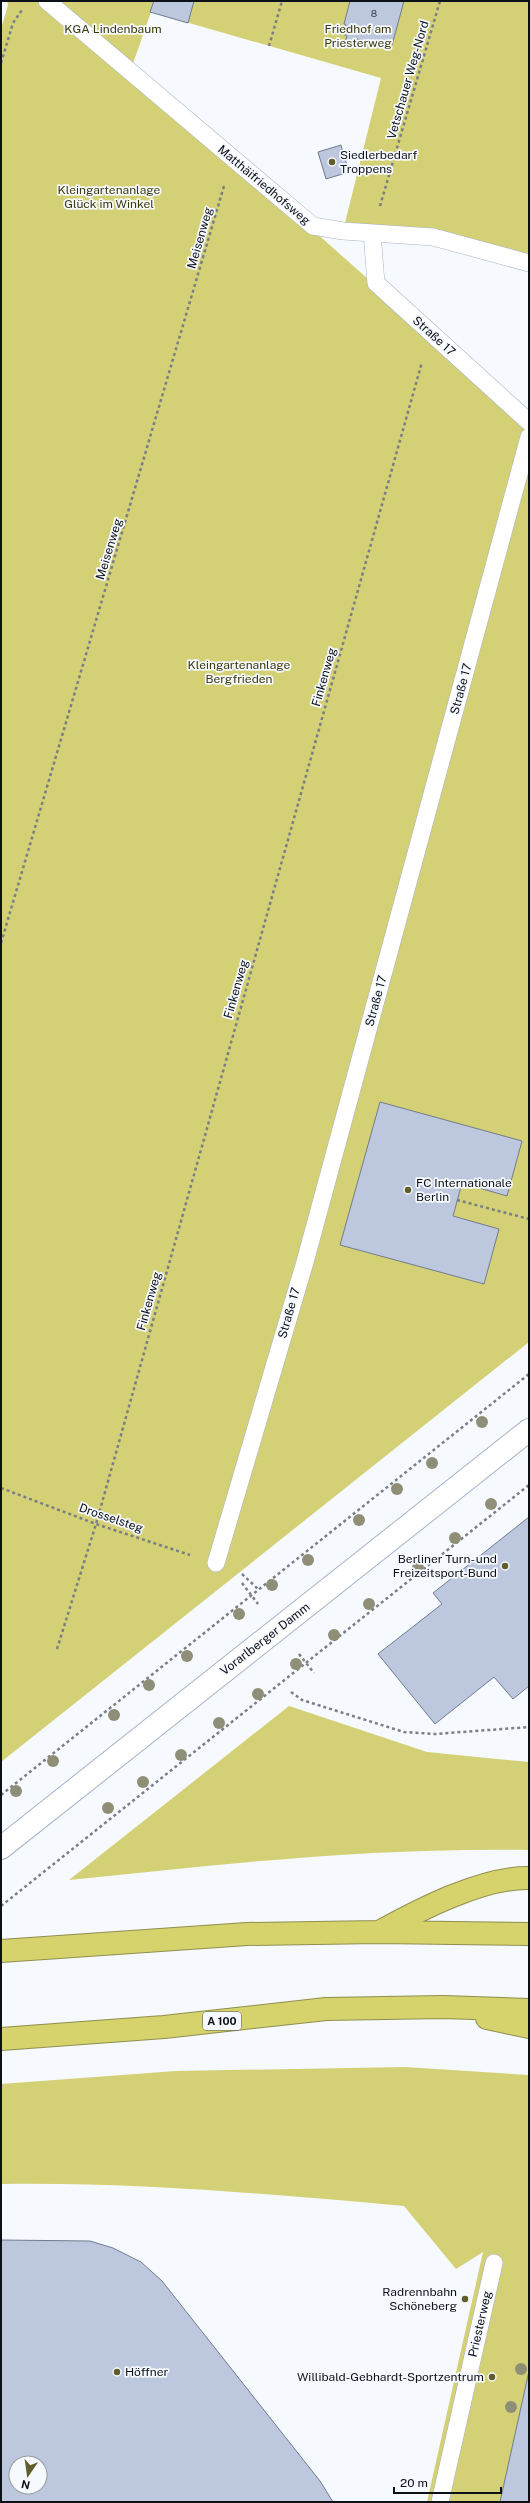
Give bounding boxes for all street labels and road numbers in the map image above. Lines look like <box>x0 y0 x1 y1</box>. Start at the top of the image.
street label: Vetschauer Weg-Nord <box>384 19 432 141</box>
street label: Matthäifriedhofsweg <box>215 142 313 228</box>
street label: Meisenweg <box>185 206 215 270</box>
street label: Straße 17 <box>410 313 458 359</box>
street label: Meisenweg <box>93 517 125 581</box>
street label: Finkenweg <box>309 646 339 708</box>
street label: Straße 17 <box>447 662 475 716</box>
street label: Finkenweg <box>221 958 251 1020</box>
street label: Straße 17 <box>362 974 390 1028</box>
street label: Finkenweg <box>134 1270 164 1332</box>
street label: Straße 17 <box>275 1286 303 1340</box>
street label: Drosselsteg <box>77 1501 145 1535</box>
street label: Vorarlberger Damm <box>218 1600 312 1678</box>
road number: A 100 <box>203 2012 241 2030</box>
street label: Priesterweg <box>466 2289 494 2359</box>

